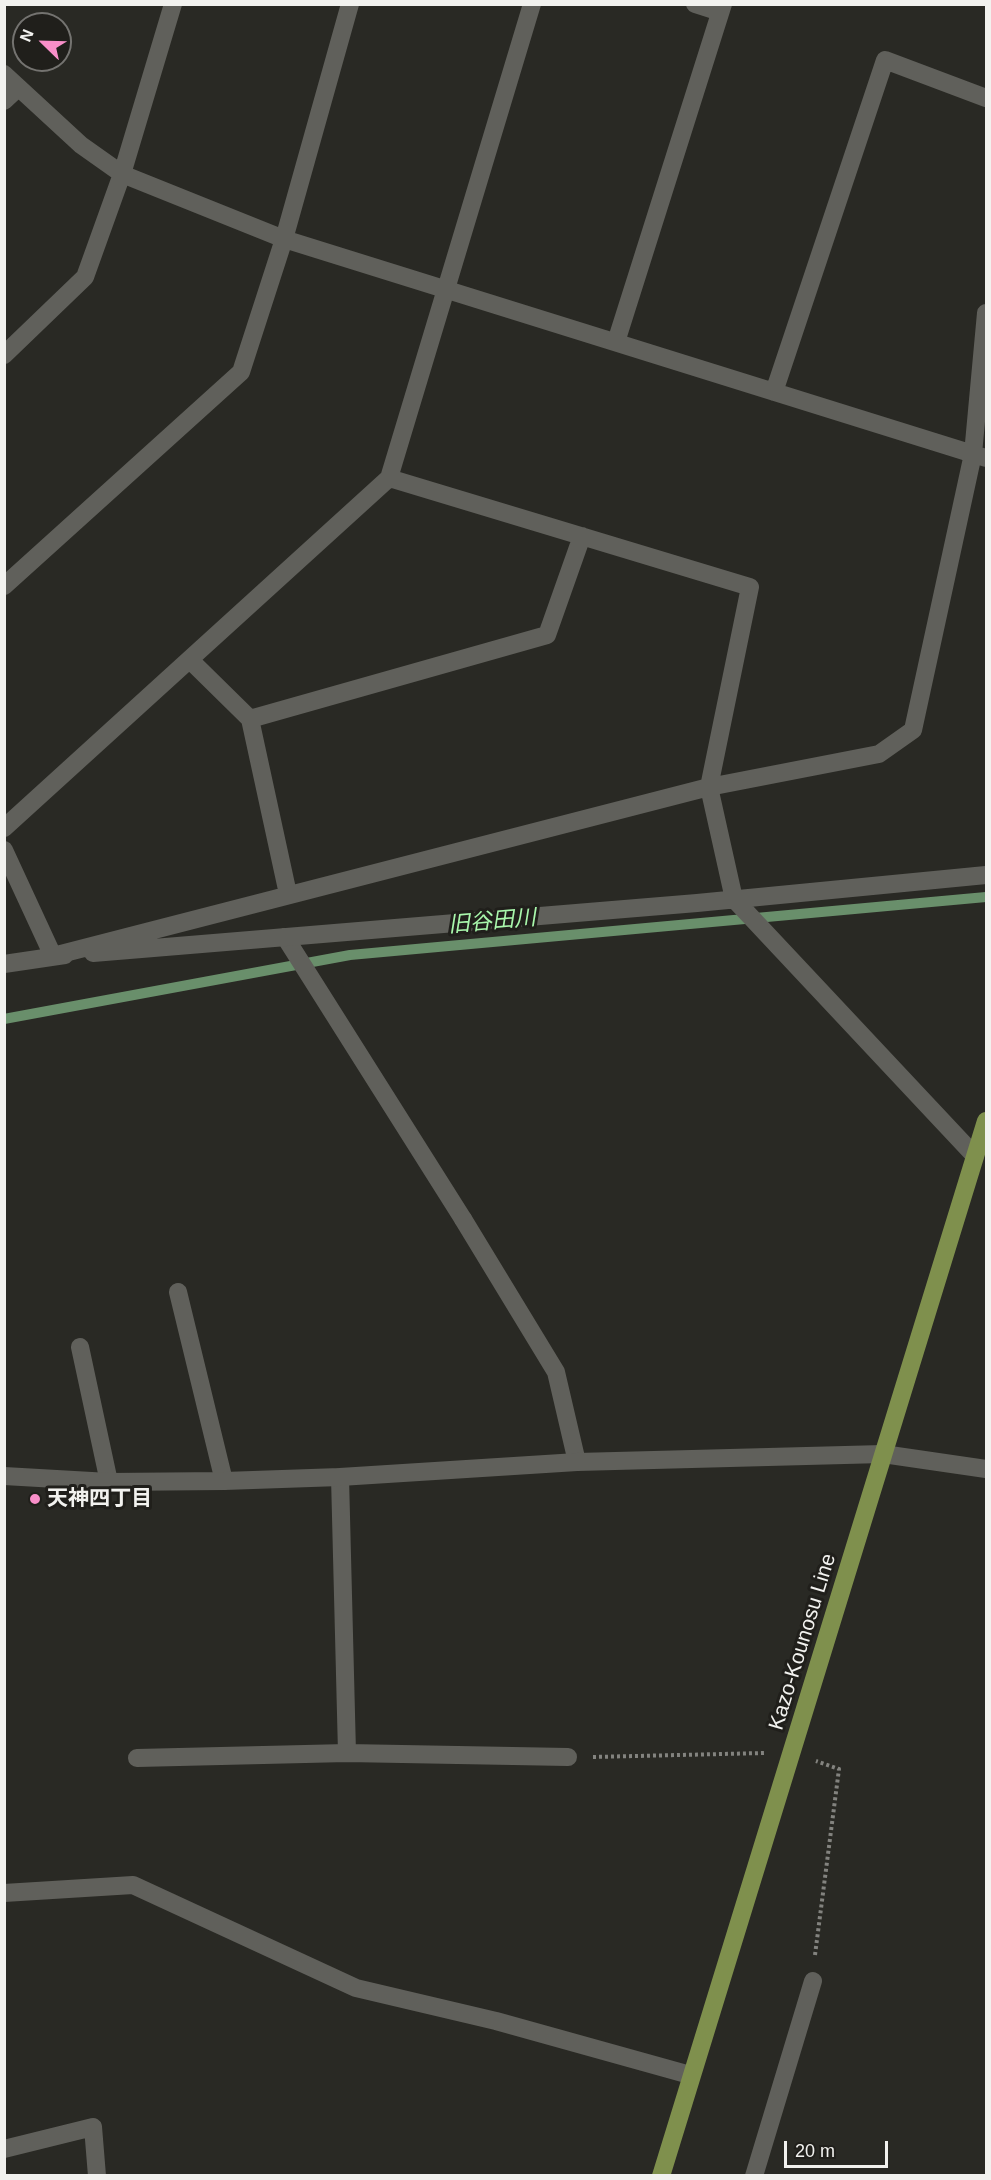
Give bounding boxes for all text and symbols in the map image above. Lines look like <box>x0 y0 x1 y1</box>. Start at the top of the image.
north arrow <box>12 12 72 72</box>
text: N <box>17 27 37 44</box>
water label: 旧谷田川 <box>447 905 537 939</box>
place label: 天神四丁目 <box>47 1486 152 1512</box>
marker: 天神四丁目 <box>28 1492 42 1506</box>
street label: Kazo-Kounosu Line <box>764 1551 842 1733</box>
scale bar <box>787 2129 890 2167</box>
text: 20 m <box>795 2141 835 2161</box>

